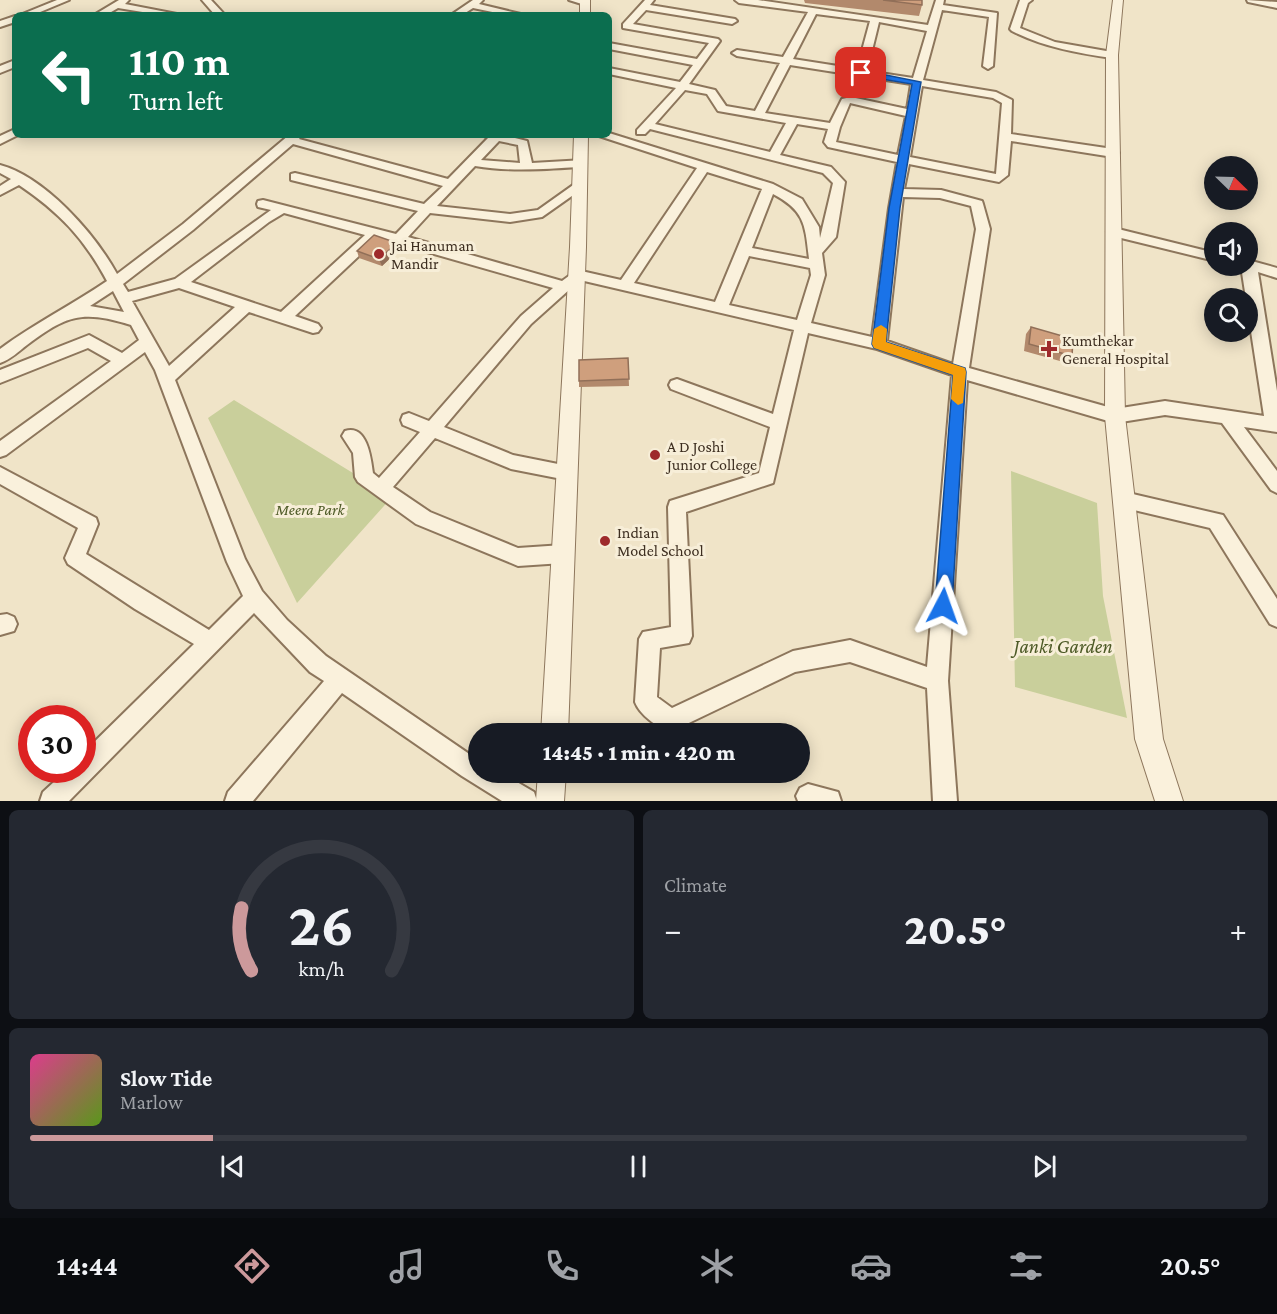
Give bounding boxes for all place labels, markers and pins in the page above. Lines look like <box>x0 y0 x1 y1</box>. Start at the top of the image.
pin <box>835 47 886 98</box>
place label: Jai Hanuman Mandir <box>389 237 475 272</box>
marker: Jai Hanuman Mandir <box>372 247 386 261</box>
place label: Kumthekar General Hospital <box>1062 332 1169 368</box>
marker: Kumthekar General Hospital <box>1040 340 1058 358</box>
place label: A D Joshi Junior College <box>665 438 757 474</box>
marker: A D Joshi Junior College <box>648 448 662 462</box>
place label: Indian Model School <box>617 524 704 559</box>
marker: Indian Model School <box>598 534 612 548</box>

